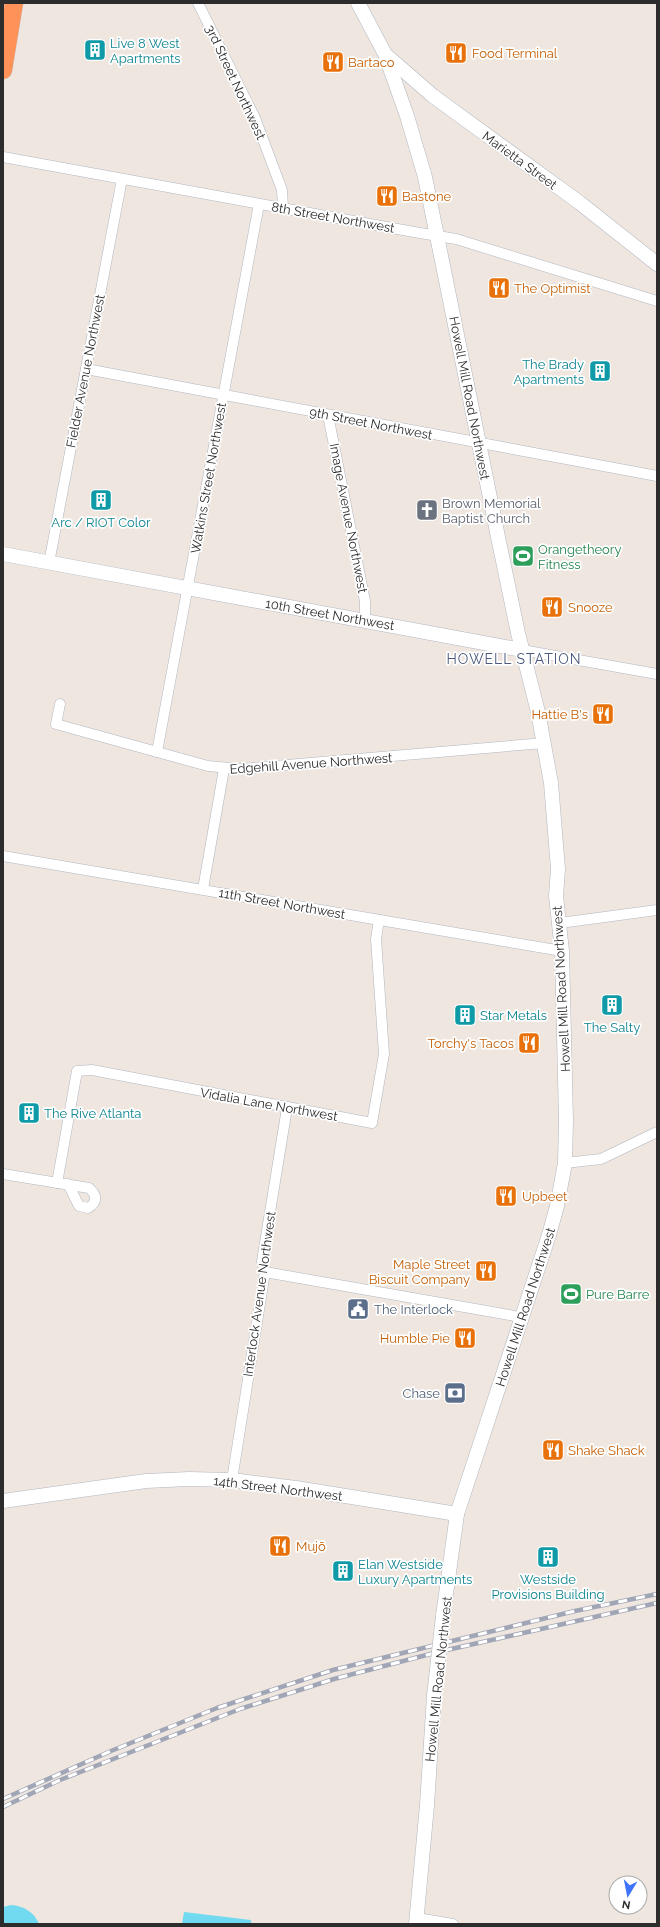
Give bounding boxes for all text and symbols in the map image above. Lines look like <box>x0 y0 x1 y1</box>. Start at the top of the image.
street label: 3rd Street Northwest <box>202 23 269 142</box>
place label: Live 8 West Apartments <box>110 36 181 66</box>
building icon: Live 8 West Apartments <box>82 37 108 63</box>
restaurant icon: Food Terminal <box>443 40 469 66</box>
place label: Food Terminal <box>472 46 558 61</box>
restaurant icon: Bartaco <box>320 49 346 75</box>
place label: Bartaco <box>348 55 395 70</box>
street label: Marietta Street <box>479 128 560 193</box>
restaurant icon: Bastone <box>374 183 400 209</box>
place label: Bastone <box>402 189 452 204</box>
street label: 8th Street Northwest <box>270 199 396 236</box>
restaurant icon: The Optimist <box>486 275 512 301</box>
place label: The Optimist <box>514 281 591 296</box>
street label: Fielder Avenue Northwest <box>63 292 108 449</box>
street label: Howell Mill Road Northwest <box>446 315 493 482</box>
place label: The Brady Apartments <box>513 357 584 387</box>
building icon: The Brady Apartments <box>587 358 613 384</box>
street label: Watkins Street Northwest <box>188 401 229 555</box>
street label: 9th Street Northwest <box>308 404 434 443</box>
street label: Image Avenue Northwest <box>327 442 371 595</box>
building icon: Arc / RIOT Color <box>88 487 114 513</box>
place label: Brown Memorial Baptist Church <box>442 496 541 526</box>
church icon: Brown Memorial Baptist Church <box>414 497 440 523</box>
place label: Arc / RIOT Color <box>51 515 151 530</box>
place label: Orangetheory Fitness <box>538 542 621 572</box>
sports icon: Orangetheory Fitness <box>510 543 536 569</box>
restaurant icon: Snooze <box>539 594 565 620</box>
street label: 10th Street Northwest <box>264 596 396 633</box>
place label: Snooze <box>568 600 613 615</box>
district label: HOWELL STATION <box>446 651 582 667</box>
restaurant icon: Hattie B's <box>590 701 616 727</box>
place label: Hattie B's <box>532 707 588 722</box>
street label: Edgehill Avenue Northwest <box>229 750 394 777</box>
street label: 11th Street Northwest <box>217 885 347 922</box>
street label: Howell Mill Road Northwest <box>550 905 573 1072</box>
building icon: The Salty <box>599 992 625 1018</box>
building icon: Star Metals <box>452 1002 478 1028</box>
place label: Star Metals <box>480 1008 547 1023</box>
place label: The Salty <box>584 1020 640 1035</box>
restaurant icon: Torchy's Tacos <box>516 1030 542 1056</box>
place label: Torchy's Tacos <box>427 1036 514 1051</box>
street label: Vidalia Lane Northwest <box>199 1085 339 1124</box>
building icon: The Rive Atlanta <box>16 1100 42 1126</box>
place label: The Rive Atlanta <box>44 1106 141 1121</box>
restaurant icon: Upbeet <box>493 1183 519 1209</box>
place label: Upbeet <box>522 1189 568 1204</box>
street label: Interlock Avenue Northwest <box>240 1210 279 1378</box>
street label: Howell Mill Road Northwest <box>493 1225 558 1389</box>
place label: Maple Street Biscuit Company <box>369 1257 471 1287</box>
restaurant icon: Maple Street Biscuit Company <box>473 1258 499 1284</box>
sports icon: Pure Barre <box>558 1281 584 1307</box>
place label: Pure Barre <box>586 1287 650 1302</box>
public building icon: The Interlock <box>345 1296 371 1322</box>
place label: The Interlock <box>374 1302 453 1317</box>
restaurant icon: Humble Pie <box>452 1325 478 1351</box>
place label: Humble Pie <box>380 1331 450 1346</box>
bank icon: Chase <box>442 1380 468 1406</box>
place label: Chase <box>403 1386 440 1401</box>
restaurant icon: Shake Shack <box>540 1437 566 1463</box>
place label: Shake Shack <box>568 1443 645 1458</box>
street label: 14th Street Northwest <box>213 1473 344 1504</box>
restaurant icon: Mujō <box>267 1533 293 1559</box>
place label: Mujō <box>296 1539 326 1554</box>
building icon: Westside Provisions Building <box>535 1544 561 1570</box>
place label: Elan Westside Luxury Apartments <box>358 1557 472 1587</box>
building icon: Elan Westside Luxury Apartments <box>330 1558 356 1584</box>
place label: Westside Provisions Building <box>491 1572 605 1602</box>
street label: Howell Mill Road Northwest <box>422 1595 455 1763</box>
north arrow <box>608 1875 648 1915</box>
text: N <box>621 1897 632 1911</box>

